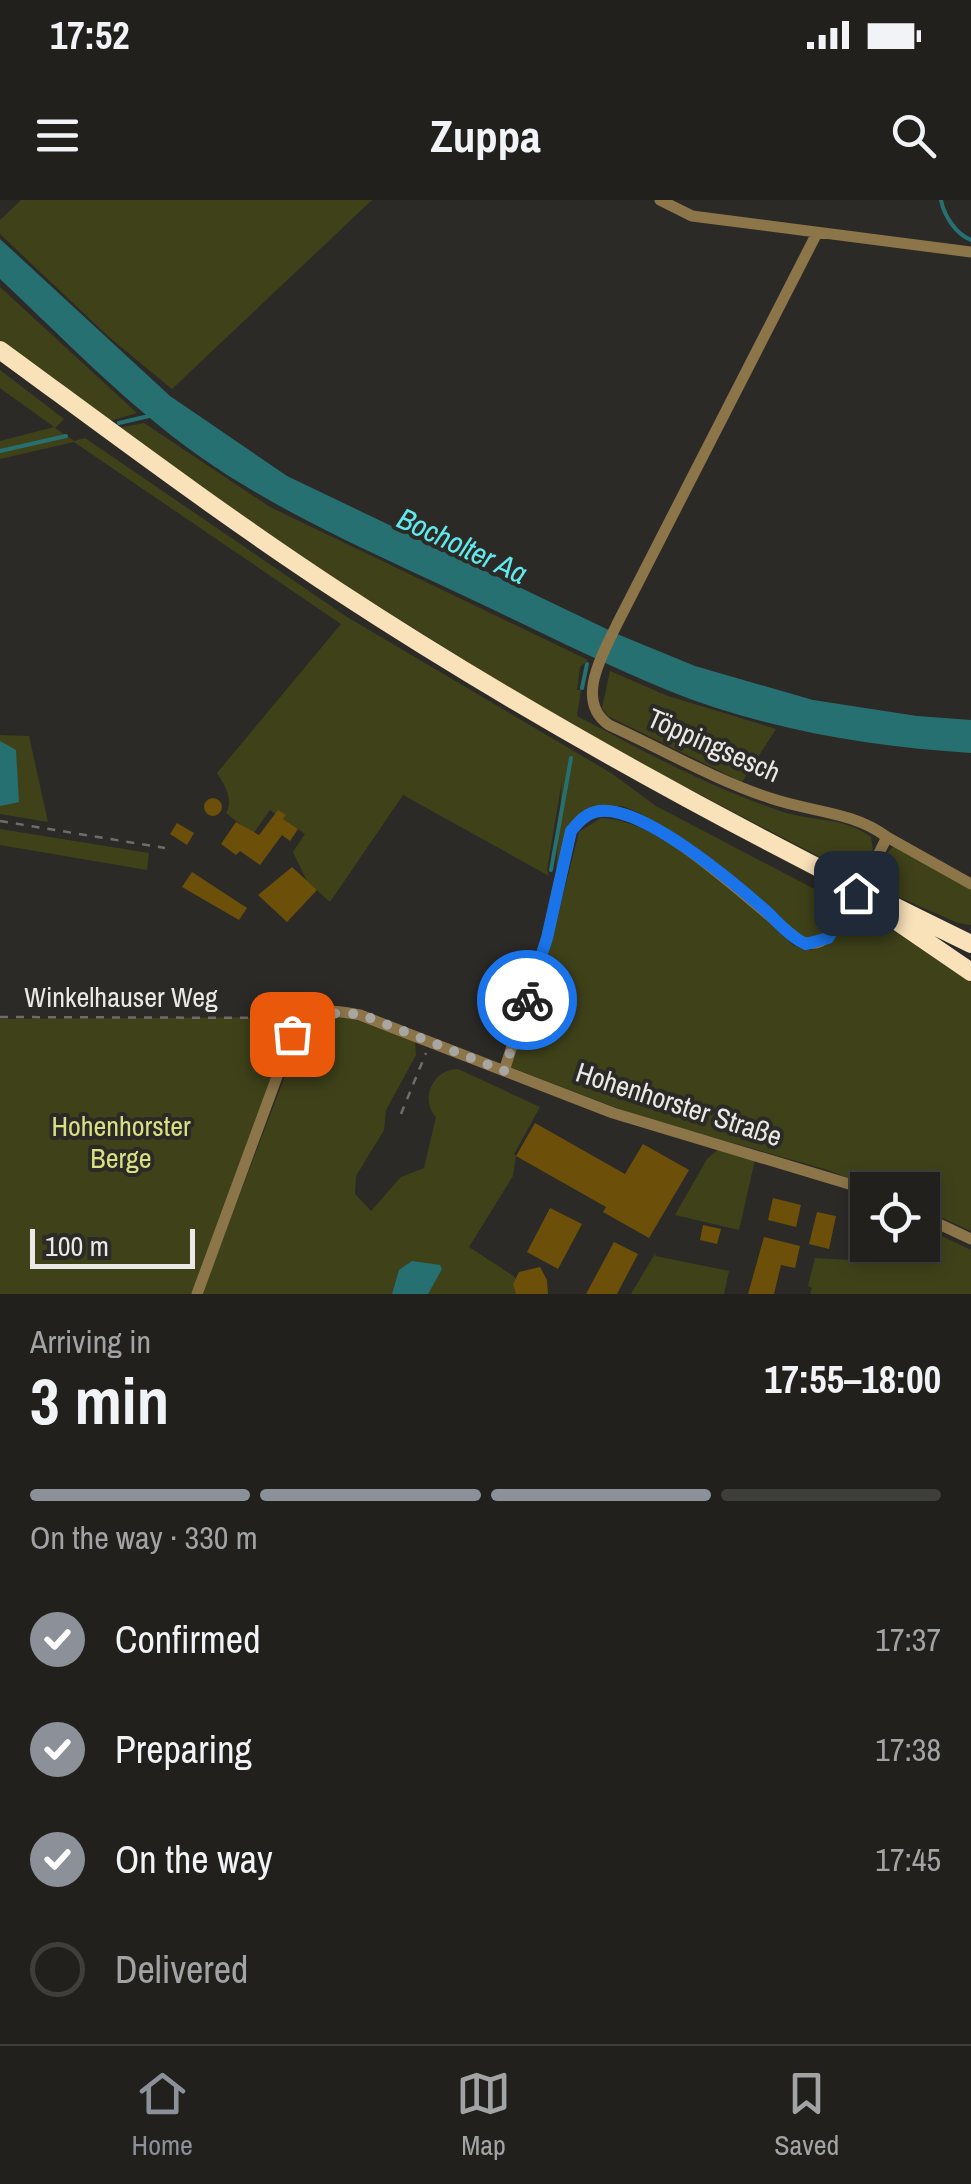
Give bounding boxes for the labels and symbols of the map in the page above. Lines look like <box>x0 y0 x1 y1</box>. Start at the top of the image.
water label: Bocholter Aa <box>391 498 534 593</box>
street label: Töppingsesch <box>642 699 786 791</box>
pin <box>814 851 899 936</box>
courier <box>477 950 577 1050</box>
street label: Winkelhauser Weg <box>24 978 218 1016</box>
pin <box>250 992 335 1077</box>
street label: Hohenhorster Straße <box>571 1053 787 1155</box>
park label: Hohenhorster Berge <box>51 1107 191 1177</box>
scale bar <box>30 1224 195 1268</box>

